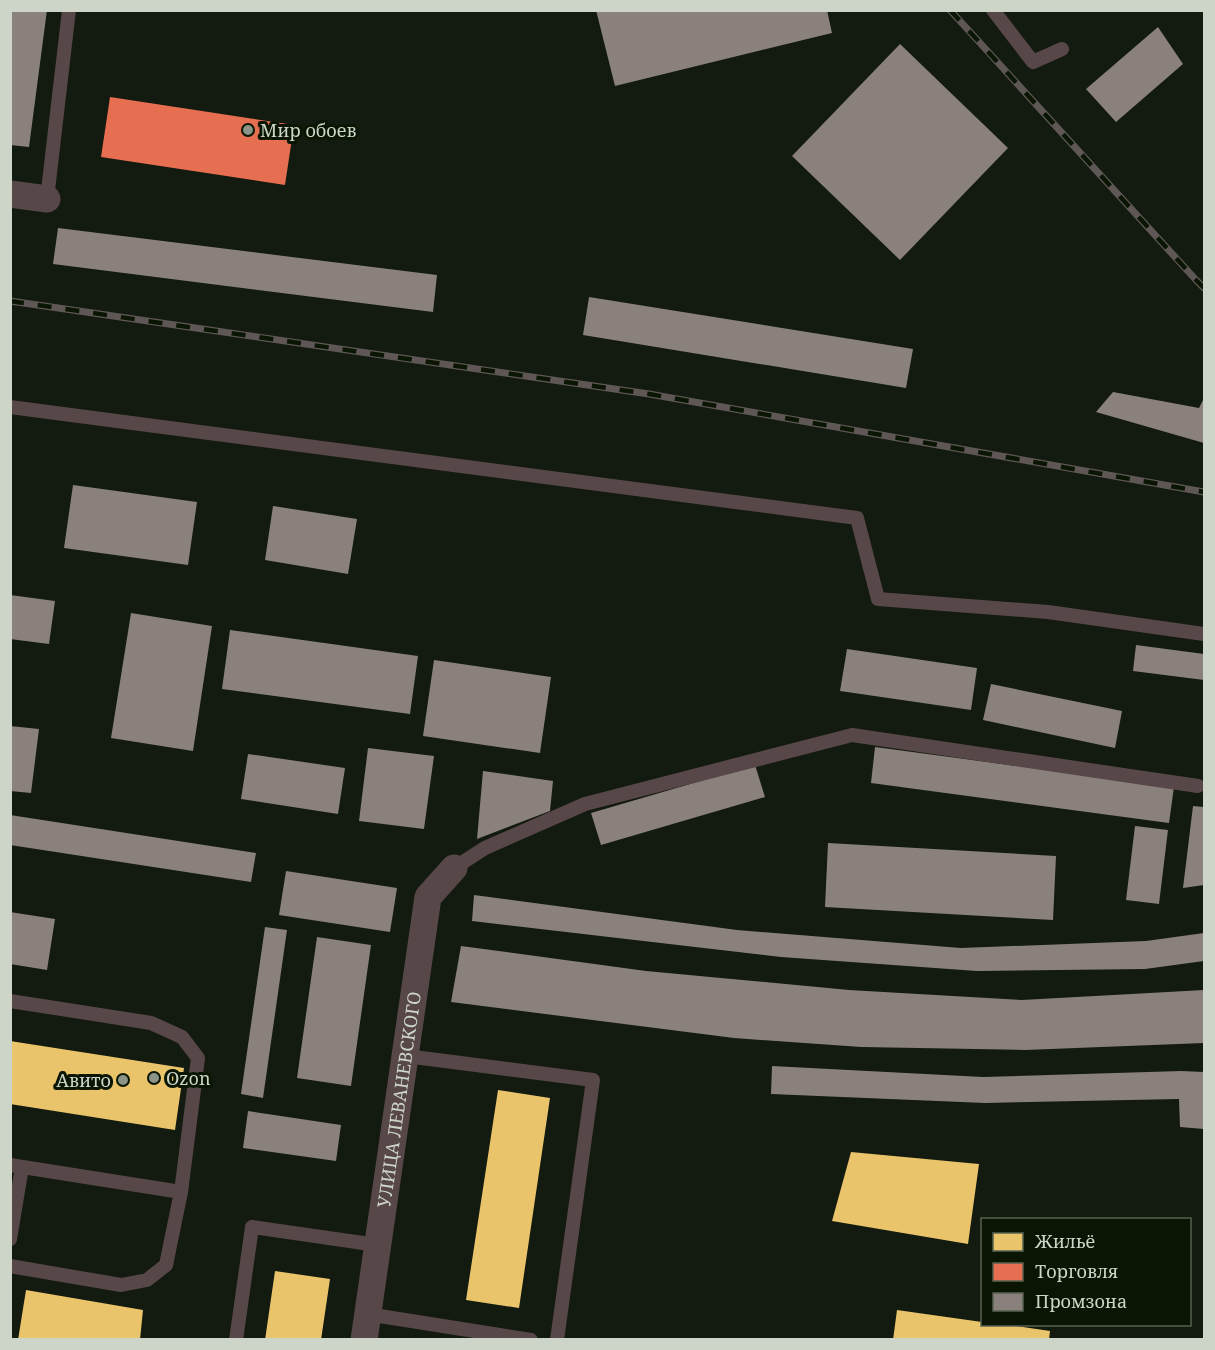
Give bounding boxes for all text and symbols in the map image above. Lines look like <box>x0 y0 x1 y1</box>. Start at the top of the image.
place label: Мир обоев <box>260 118 356 142</box>
marker: Мир обоев <box>241 123 255 137</box>
street label: УЛИЦА ЛЕВАНЕВСКОГО <box>371 990 426 1209</box>
place label: Ozon <box>166 1066 211 1090</box>
place label: Авито <box>56 1068 111 1092</box>
marker: Ozon <box>147 1071 161 1085</box>
marker: Авито <box>116 1073 130 1087</box>
legend <box>981 1218 1191 1326</box>
text: Жильё <box>1034 1229 1095 1253</box>
text: Торговля <box>1035 1259 1118 1283</box>
text: Промзона <box>1035 1289 1127 1313</box>

